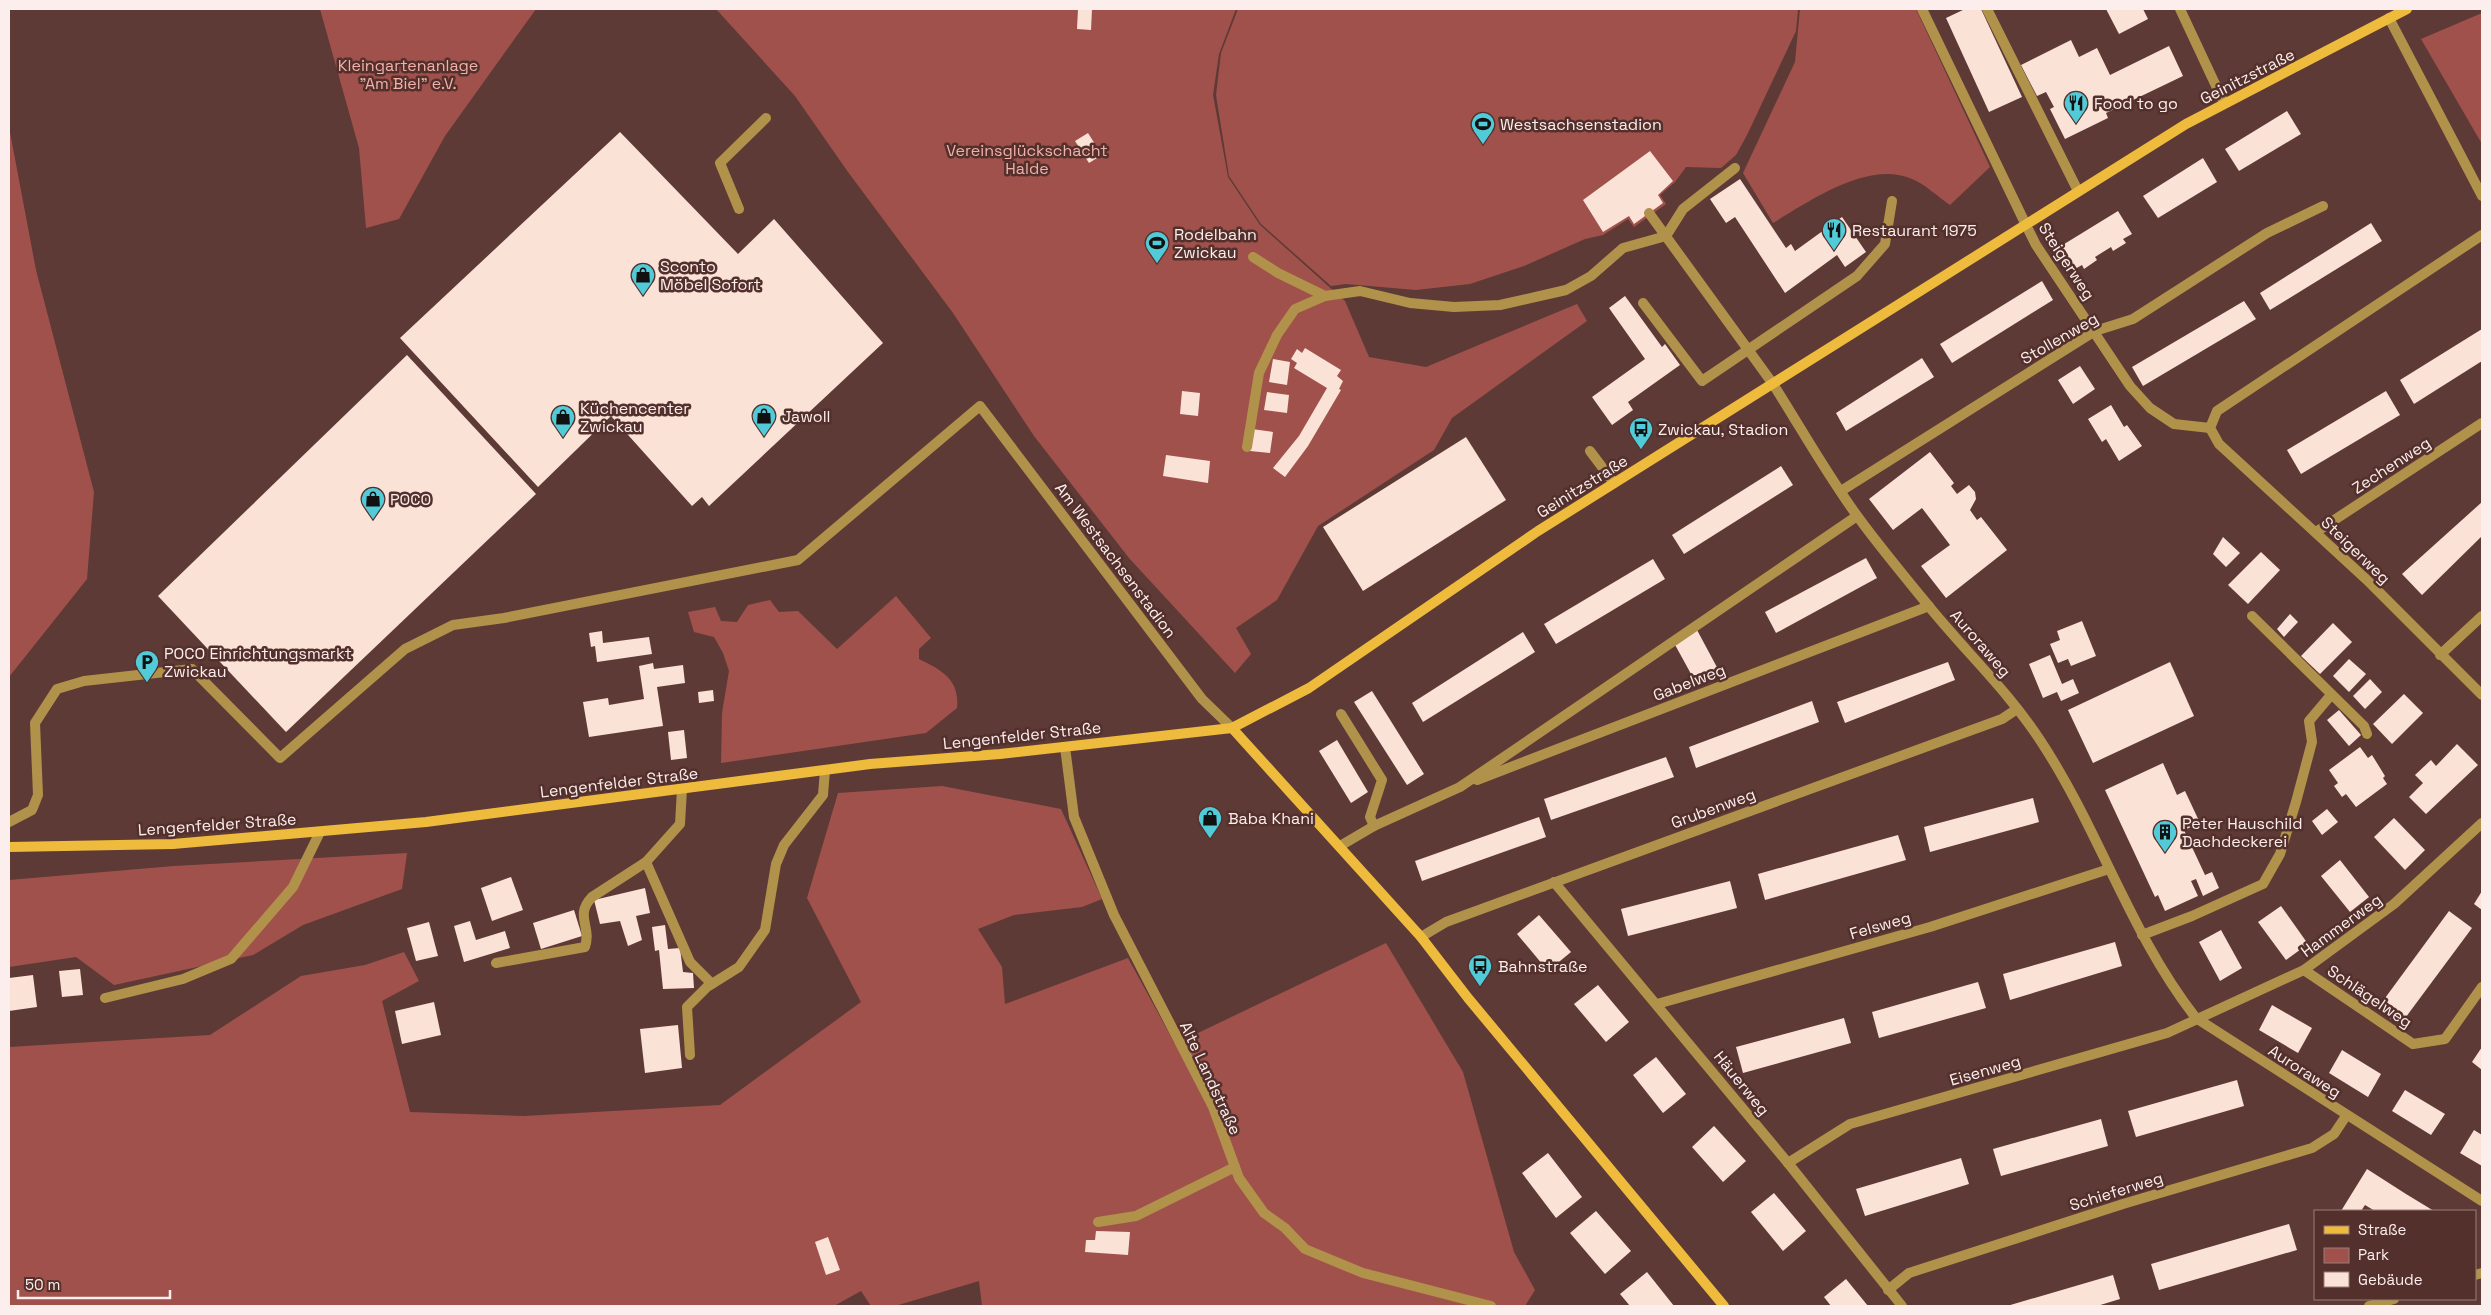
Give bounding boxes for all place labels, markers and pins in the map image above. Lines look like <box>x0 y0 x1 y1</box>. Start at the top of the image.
restaurant icon: Food to go <box>2063 90 2089 124</box>
place label: Food to go <box>2094 93 2178 114</box>
sports icon: Westsachsenstadion <box>1470 111 1496 145</box>
place label: Westsachsenstadion <box>1500 114 1662 135</box>
restaurant icon: Restaurant 1975 <box>1821 217 1847 251</box>
place label: Restaurant 1975 <box>1852 220 1977 241</box>
place label: Rodelbahn Zwickau <box>1174 224 1257 263</box>
sports icon: Rodelbahn Zwickau <box>1144 230 1170 264</box>
place label: Sconto Möbel Sofort <box>660 256 761 295</box>
shop icon: Sconto Möbel Sofort <box>630 262 656 296</box>
place label: Küchencenter Zwickau <box>580 398 689 437</box>
shop icon: Jawoll <box>751 403 777 437</box>
shop icon: Küchencenter Zwickau <box>550 404 576 438</box>
place label: Jawoll <box>782 406 831 427</box>
bus stop icon: Zwickau, Stadion <box>1628 416 1654 450</box>
place label: Zwickau, Stadion <box>1658 419 1788 440</box>
shop icon: POCO <box>360 486 386 520</box>
place label: POCO <box>390 489 431 510</box>
place label: POCO Einrichtungsmarkt Zwickau <box>164 643 352 682</box>
parking icon: POCO Einrichtungsmarkt Zwickau <box>134 649 160 683</box>
shop icon: Baba Khani <box>1197 805 1223 839</box>
place label: Baba Khani <box>1228 808 1314 829</box>
place label: Peter Hauschild Dachdeckerei <box>2182 813 2302 852</box>
building icon: Peter Hauschild Dachdeckerei <box>2152 819 2178 853</box>
bus stop icon: Bahnstraße <box>1467 953 1493 987</box>
place label: Bahnstraße <box>1498 956 1587 977</box>

